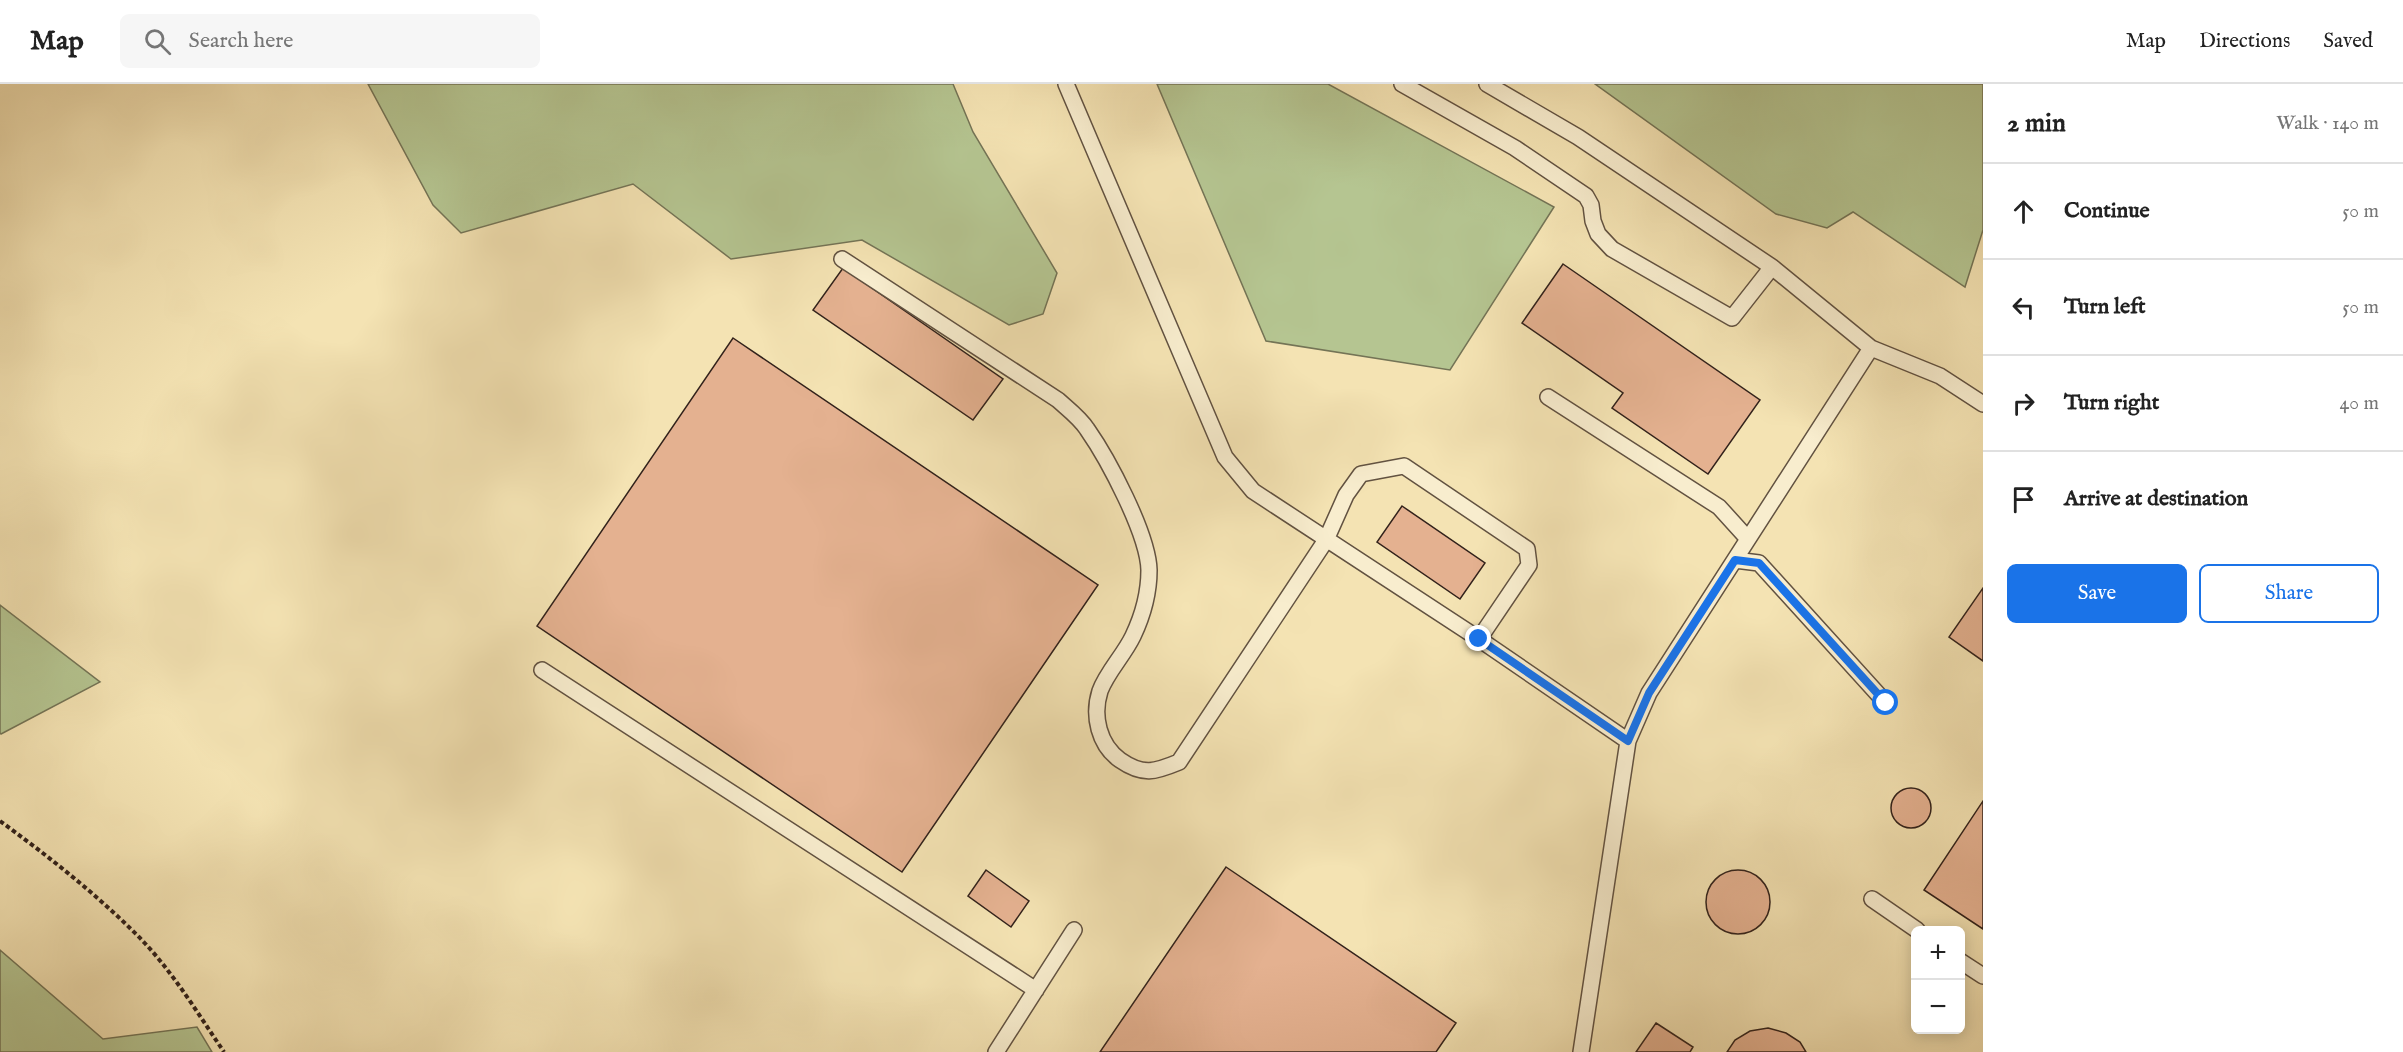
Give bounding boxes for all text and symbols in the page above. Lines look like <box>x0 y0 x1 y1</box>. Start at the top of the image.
search box <box>120 14 540 68</box>
text: Map <box>30 24 84 59</box>
icon: search <box>141 25 174 58</box>
text: Search here <box>189 27 293 55</box>
text: Map <box>2126 28 2166 55</box>
text: Directions <box>2199 28 2290 55</box>
text: Saved <box>2323 28 2373 55</box>
text: 2 min <box>2007 107 2066 140</box>
text: Walk · 140 m <box>2276 111 2379 136</box>
icon: ahead <box>2007 195 2040 228</box>
text: Continue <box>2064 197 2150 225</box>
text: 50 m <box>2342 199 2379 224</box>
icon: left <box>2007 291 2040 324</box>
text: Turn left <box>2064 293 2146 321</box>
text: 50 m <box>2342 295 2379 320</box>
icon: right <box>2007 387 2040 420</box>
text: Turn right <box>2064 389 2159 417</box>
text: 40 m <box>2340 391 2379 416</box>
icon: arrive <box>2007 483 2040 516</box>
text: Arrive at destination <box>2064 485 2248 513</box>
button: Save <box>2007 564 2187 623</box>
button: Share <box>2199 564 2379 623</box>
route end <box>1465 625 1491 651</box>
route start <box>1872 689 1898 715</box>
map controls <box>1911 926 1965 1034</box>
button: + <box>1911 926 1965 980</box>
button: − <box>1911 980 1965 1034</box>

